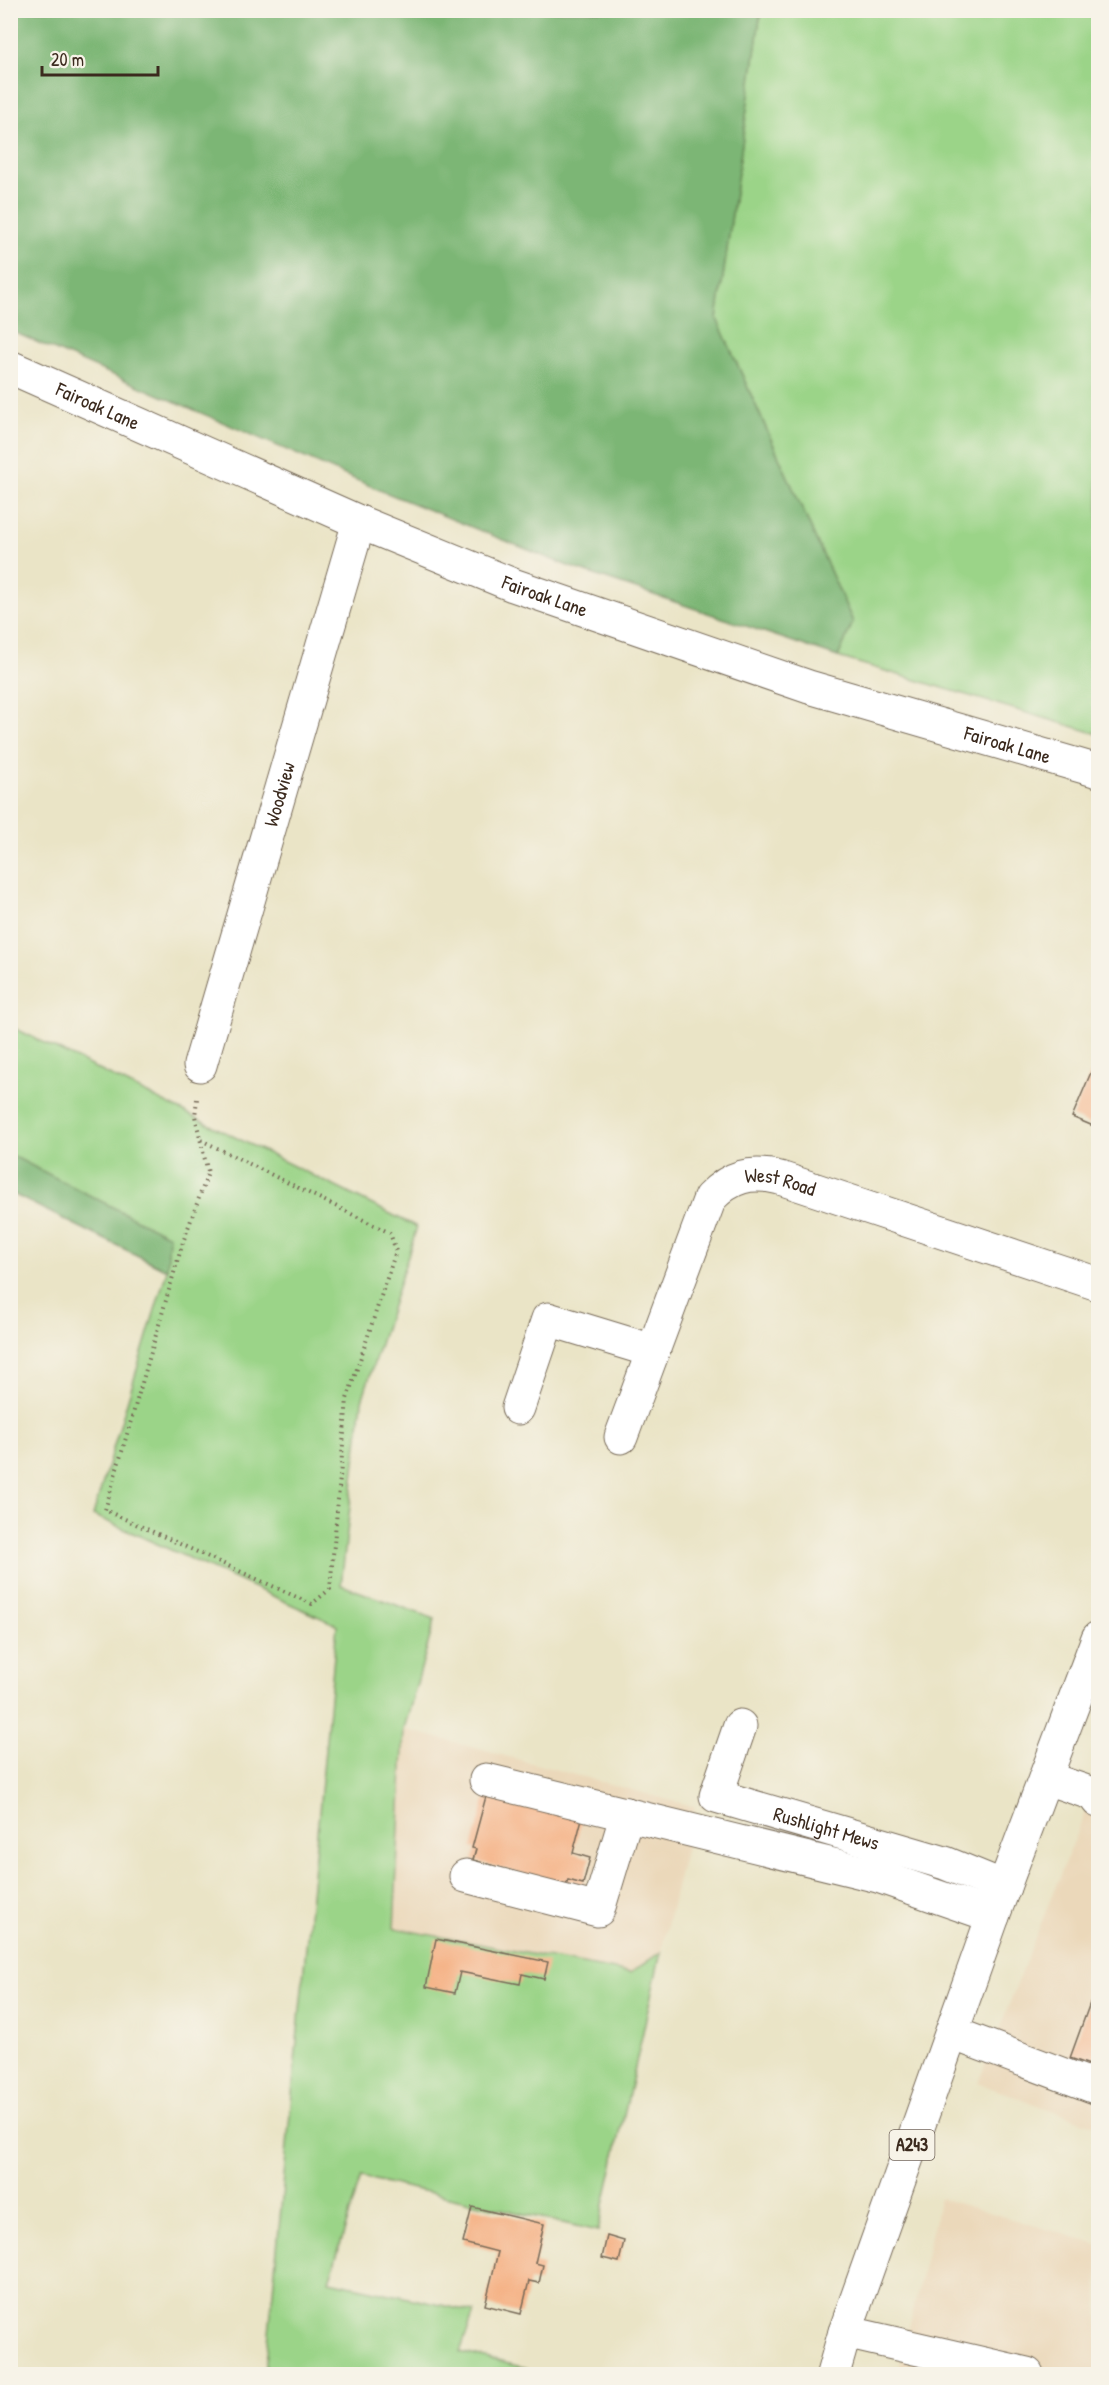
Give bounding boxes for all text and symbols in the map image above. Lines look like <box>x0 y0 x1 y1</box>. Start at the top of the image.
scale bar <box>42 39 158 77</box>
text: 20 m <box>51 47 84 72</box>
street label: Fairoak Lane <box>51 375 144 436</box>
street label: Fairoak Lane <box>497 568 591 623</box>
street label: Fairoak Lane <box>960 719 1054 770</box>
street label: Woodview <box>257 759 301 830</box>
street label: West Road <box>744 1161 820 1202</box>
street label: Rushlight Mews <box>771 1800 883 1856</box>
road number: A243 <box>890 2130 934 2160</box>

